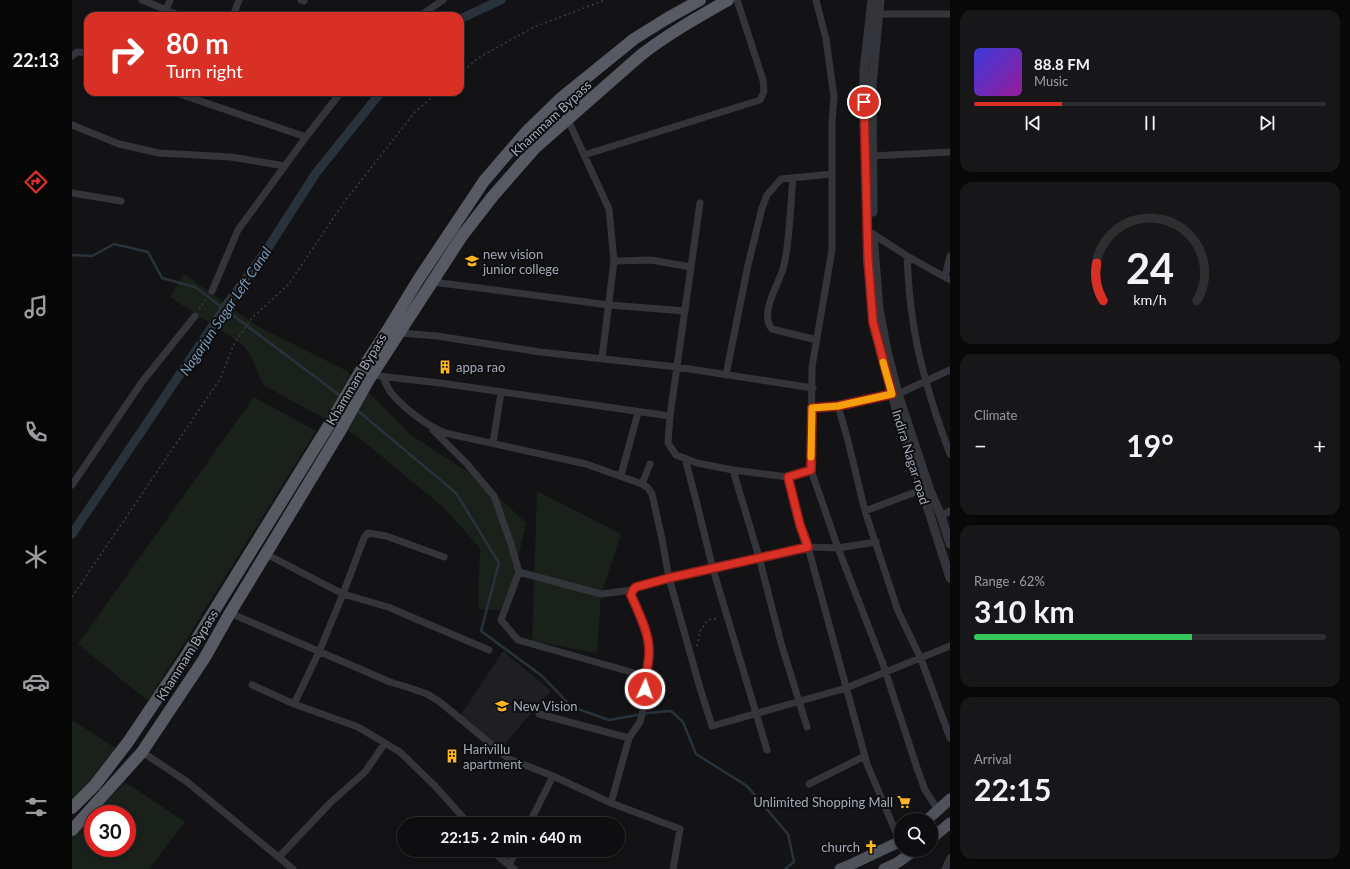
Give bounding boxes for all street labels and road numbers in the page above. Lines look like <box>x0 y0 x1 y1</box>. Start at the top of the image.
street label: Khammam Bypass <box>507 76 595 159</box>
street label: Khammam Bypass <box>322 330 390 428</box>
street label: Indira Nagar road <box>889 408 933 506</box>
street label: Khammam Bypass <box>153 606 222 703</box>

